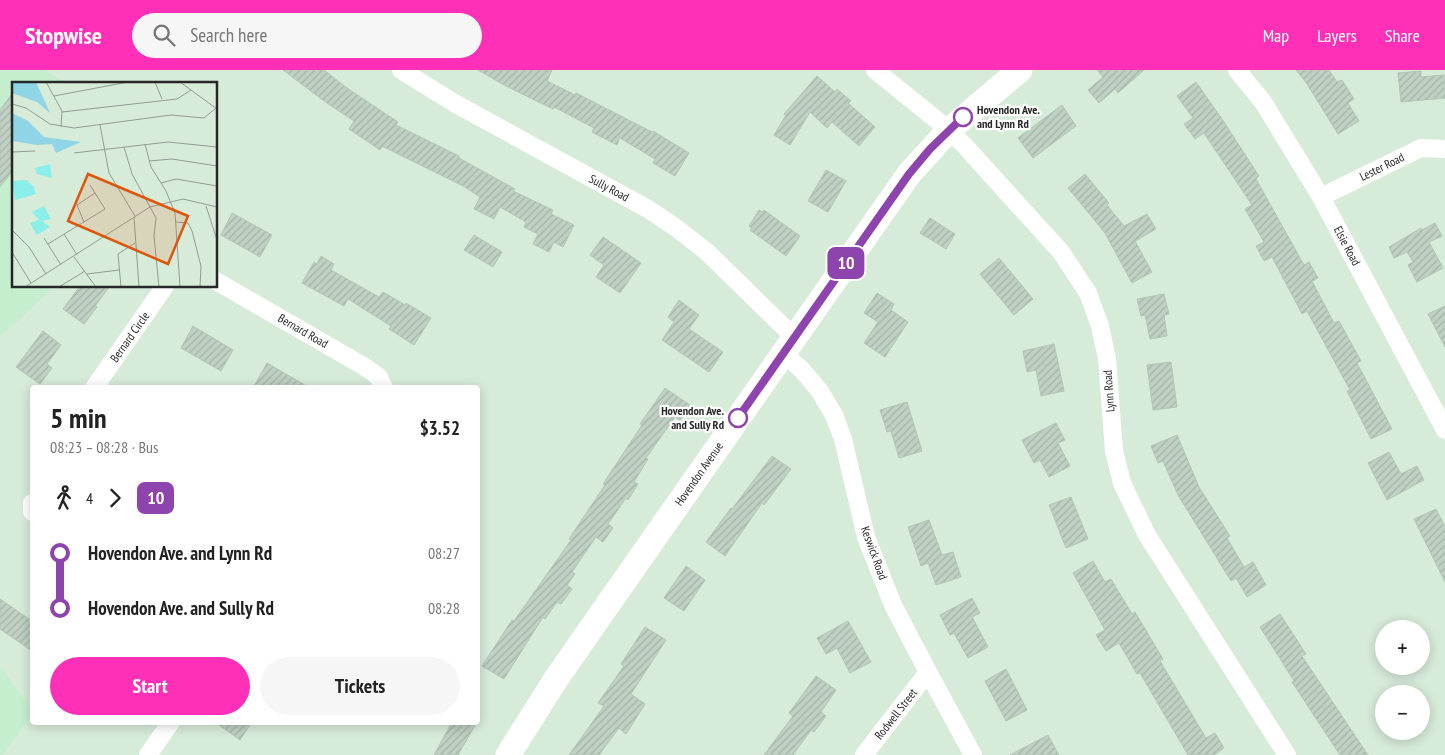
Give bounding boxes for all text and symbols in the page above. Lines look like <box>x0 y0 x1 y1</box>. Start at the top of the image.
search box <box>132 13 482 58</box>
text: Stopwise <box>25 20 102 51</box>
icon: search <box>150 21 178 49</box>
text: Search here <box>190 23 267 47</box>
text: Map <box>1263 24 1289 47</box>
text: Layers <box>1317 24 1357 47</box>
text: Share <box>1385 24 1420 47</box>
inset map <box>12 82 218 288</box>
place label: Hovendon Ave. and Lynn Rd <box>977 102 1040 131</box>
marker: Hovendon Ave. and Lynn Rd <box>953 107 973 127</box>
street label: Lester Road <box>1357 149 1407 184</box>
street label: Sully Road <box>587 171 632 204</box>
street label: Elsie Road <box>1331 223 1364 268</box>
line badge: 10 <box>824 247 868 279</box>
text: 10 <box>837 251 855 274</box>
street label: Bernard Circle <box>107 308 153 365</box>
street label: Bernard Road <box>275 310 331 351</box>
street label: Lynn Road <box>1100 370 1117 413</box>
text: 5 min <box>50 399 107 436</box>
place label: Hovendon Ave. and Sully Rd <box>661 403 724 432</box>
marker: Hovendon Ave. and Sully Rd <box>728 408 748 428</box>
text: $3.52 <box>420 416 460 440</box>
text: 08:23 – 08:28 · Bus <box>50 437 158 457</box>
street label: Hovendon Avenue <box>671 439 726 509</box>
icon: walk <box>50 484 78 512</box>
icon: forward <box>101 484 129 512</box>
text: 10 <box>147 486 164 509</box>
text: 4 <box>86 488 93 508</box>
street label: Keswick Road <box>858 524 891 582</box>
text: Hovendon Ave. and Lynn Rd <box>88 541 272 565</box>
text: 08:27 <box>428 543 460 563</box>
text: Hovendon Ave. and Sully Rd <box>88 596 274 620</box>
text: 08:28 <box>428 598 460 618</box>
map controls <box>1375 620 1430 740</box>
button: + <box>1375 620 1430 675</box>
button: Start <box>50 657 250 715</box>
button: Tickets <box>260 657 460 715</box>
street label: Rodwell Street <box>871 685 921 742</box>
button: − <box>1375 685 1430 740</box>

